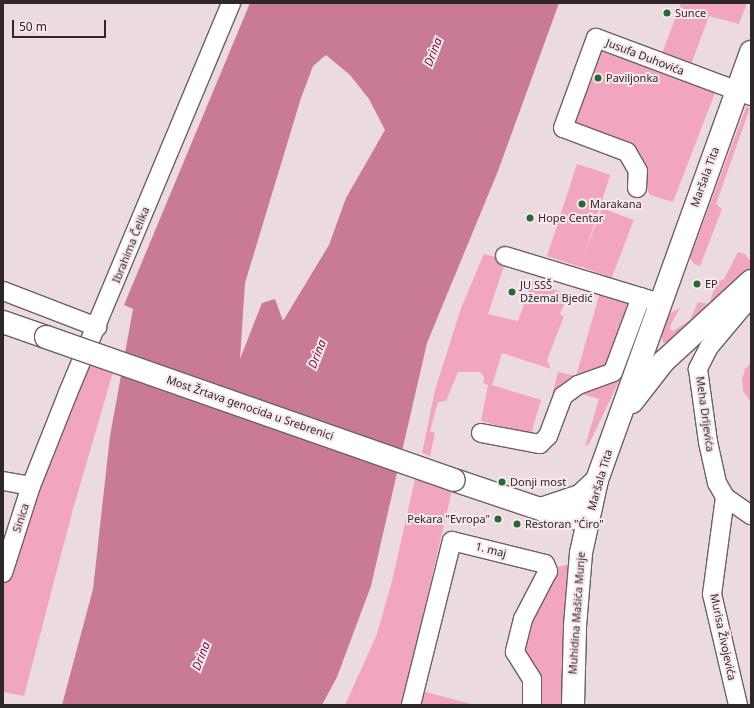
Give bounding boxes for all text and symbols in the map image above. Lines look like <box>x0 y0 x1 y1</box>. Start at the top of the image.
place label: Sunce <box>675 6 706 20</box>
marker: Sunce <box>662 8 672 18</box>
scale bar <box>14 12 108 38</box>
text: 50 m <box>19 18 47 35</box>
water label: Drina <box>421 36 445 68</box>
street label: Jusufa Duhovića <box>604 36 686 78</box>
place label: Paviljonka <box>606 71 658 85</box>
marker: Paviljonka <box>593 73 603 83</box>
street label: Maršala Tita <box>688 145 722 209</box>
place label: Marakana <box>590 197 642 211</box>
marker: Marakana <box>577 199 587 209</box>
street label: Ibrahima Čelika <box>110 205 152 285</box>
place label: Hope Centar <box>538 211 603 225</box>
marker: Hope Centar <box>525 213 535 223</box>
place label: EP <box>705 277 718 291</box>
place label: JU SSŠ Džemal Bjedić <box>520 279 593 305</box>
marker: EP <box>692 279 702 289</box>
marker: JU SSŠ Džemal Bjedić <box>507 287 517 297</box>
water label: Drina <box>305 338 329 370</box>
street label: Most Žrtava genocida u Srebrenici <box>165 373 335 443</box>
street label: Meha Drljevića <box>693 375 717 453</box>
street label: Maršala Tita <box>585 448 615 512</box>
place label: Donji most <box>510 475 566 489</box>
marker: Donji most <box>497 477 507 487</box>
street label: Sinica <box>10 502 32 534</box>
place label: Pekara "Evropa" <box>407 512 490 526</box>
marker: Pekara "Evropa" <box>493 514 503 524</box>
place label: Restoran "Ćiro" <box>525 517 604 531</box>
marker: Restoran "Ćiro" <box>512 519 522 529</box>
street label: 1. maj <box>474 540 508 560</box>
street label: Muhidina Mašića Munje <box>566 551 588 675</box>
street label: Murisa Živojevića <box>707 592 739 682</box>
water label: Drina <box>189 640 213 672</box>

